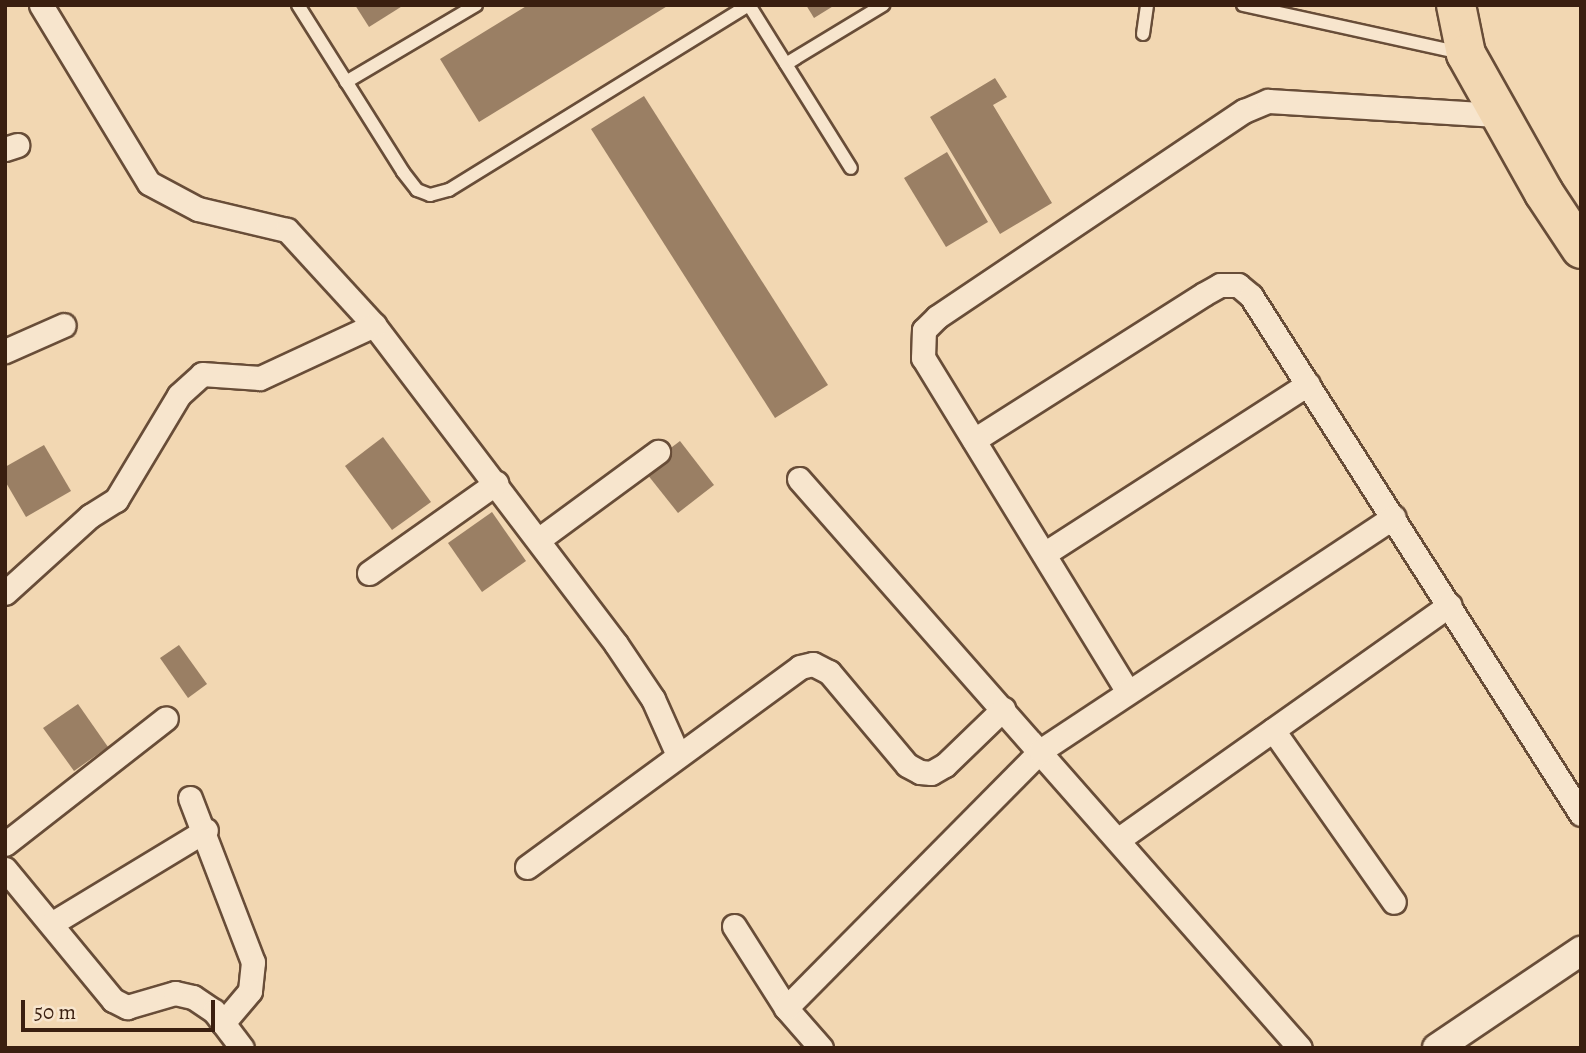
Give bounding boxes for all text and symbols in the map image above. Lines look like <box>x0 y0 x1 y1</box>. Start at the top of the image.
scale bar <box>24 986 219 1030</box>
text: 50 m <box>34 998 76 1026</box>

